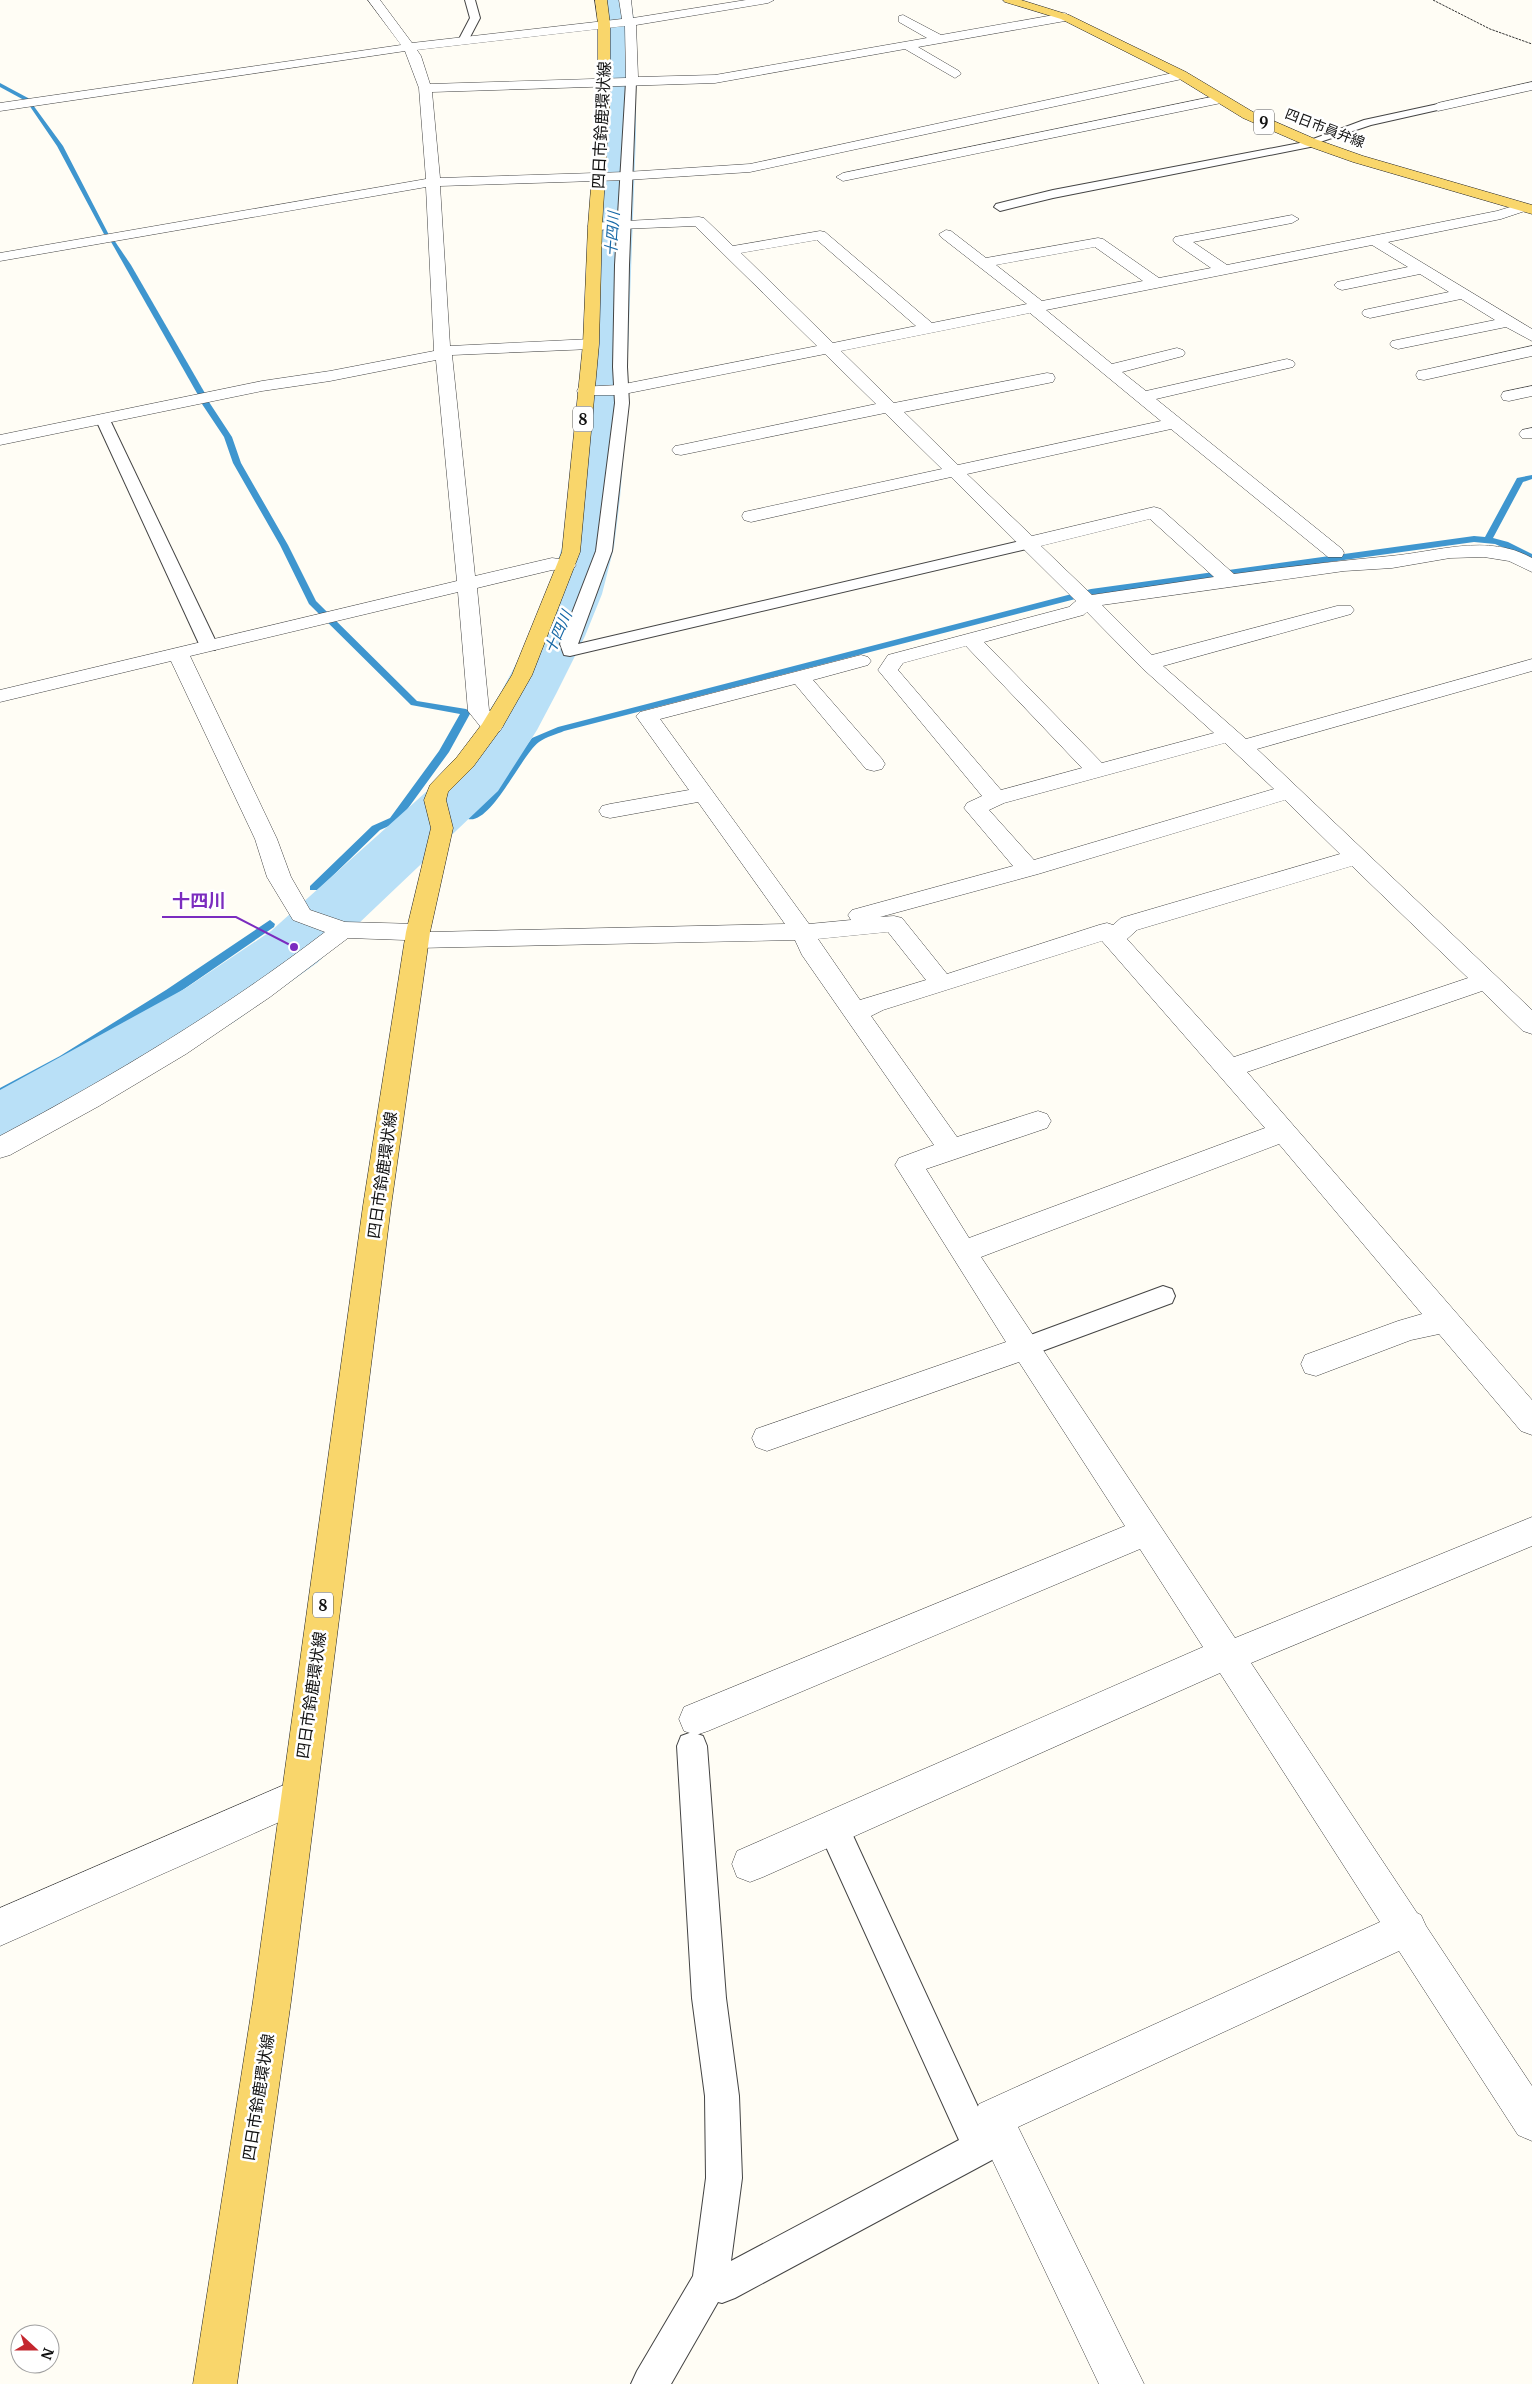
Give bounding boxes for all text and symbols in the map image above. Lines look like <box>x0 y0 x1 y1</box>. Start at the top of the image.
street label: 四日市鈴鹿環状線 <box>588 61 614 189</box>
street label: 四日市員弁線 <box>1283 105 1367 151</box>
road number: 9 <box>1254 110 1274 134</box>
water label: 十四川 <box>601 209 623 257</box>
road number: 8 <box>573 406 593 432</box>
water label: 十四川 <box>540 606 577 656</box>
callout: 十四川 <box>162 884 236 917</box>
text: 十四川 <box>172 889 226 912</box>
street label: 四日市鈴鹿環状線 <box>363 1110 401 1240</box>
road number: 8 <box>313 1592 333 1618</box>
street label: 四日市鈴鹿環状線 <box>292 1630 330 1760</box>
street label: 四日市鈴鹿環状線 <box>238 2032 278 2162</box>
north arrow <box>10 2324 60 2374</box>
text: N <box>37 2345 58 2362</box>

